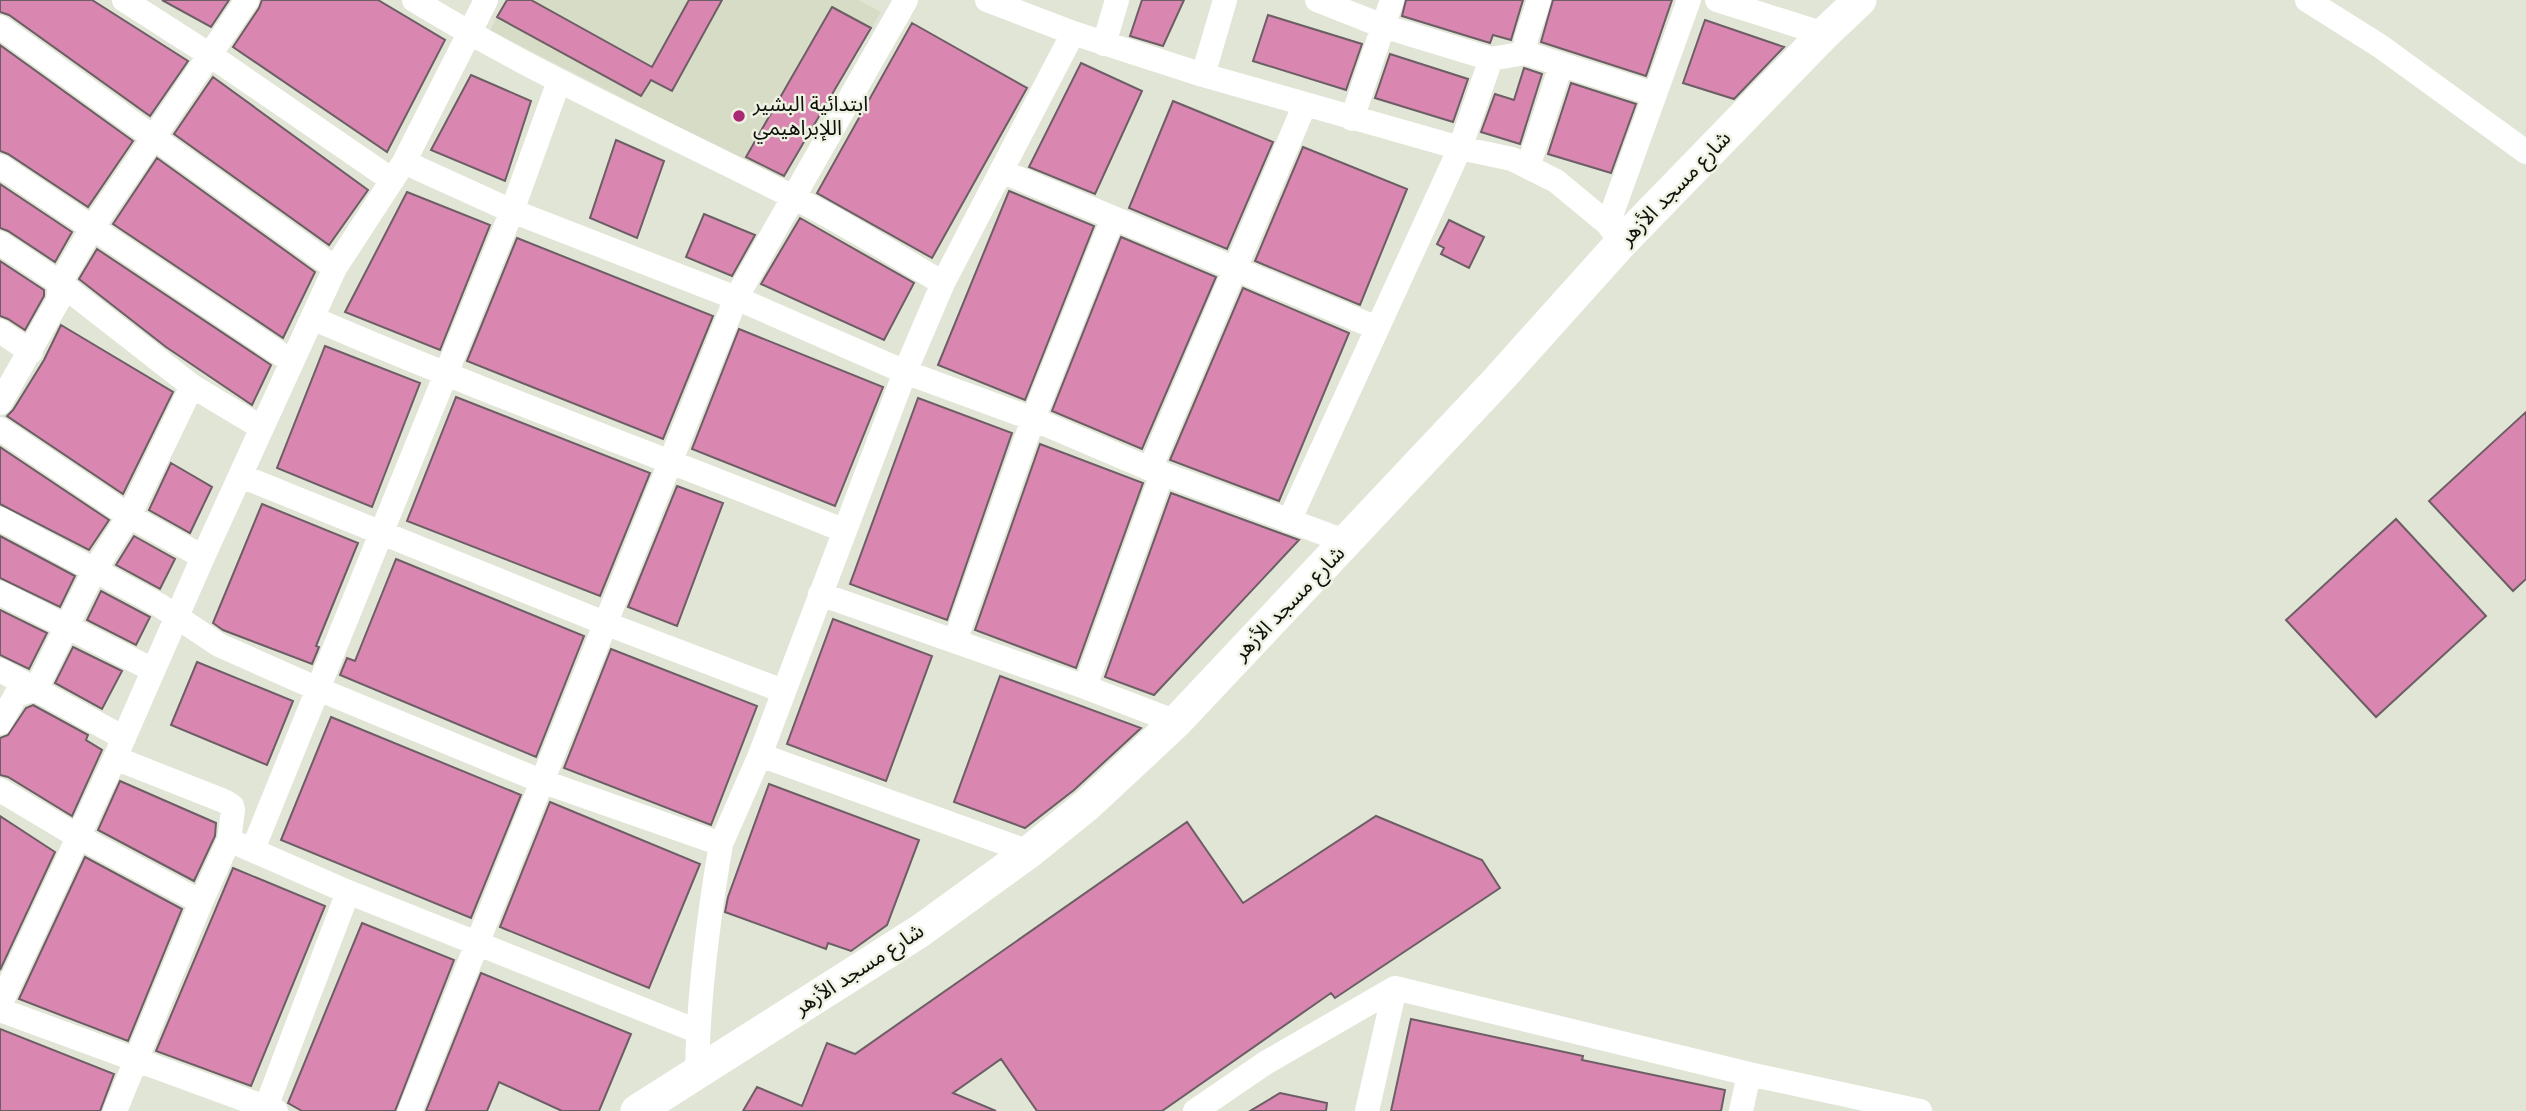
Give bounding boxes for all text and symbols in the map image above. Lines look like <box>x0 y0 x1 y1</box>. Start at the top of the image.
place label: ابتدائية البشير اللإبراهيمي <box>752 91 868 144</box>
marker: ابتدائية البشير اللإبراهيمي <box>731 108 747 124</box>
street label: شارع مسجد الأزهر <box>1613 125 1738 253</box>
street label: شارع مسجد الأزهر <box>1227 540 1352 668</box>
street label: شارع مسجد الأزهر <box>789 917 930 1023</box>

